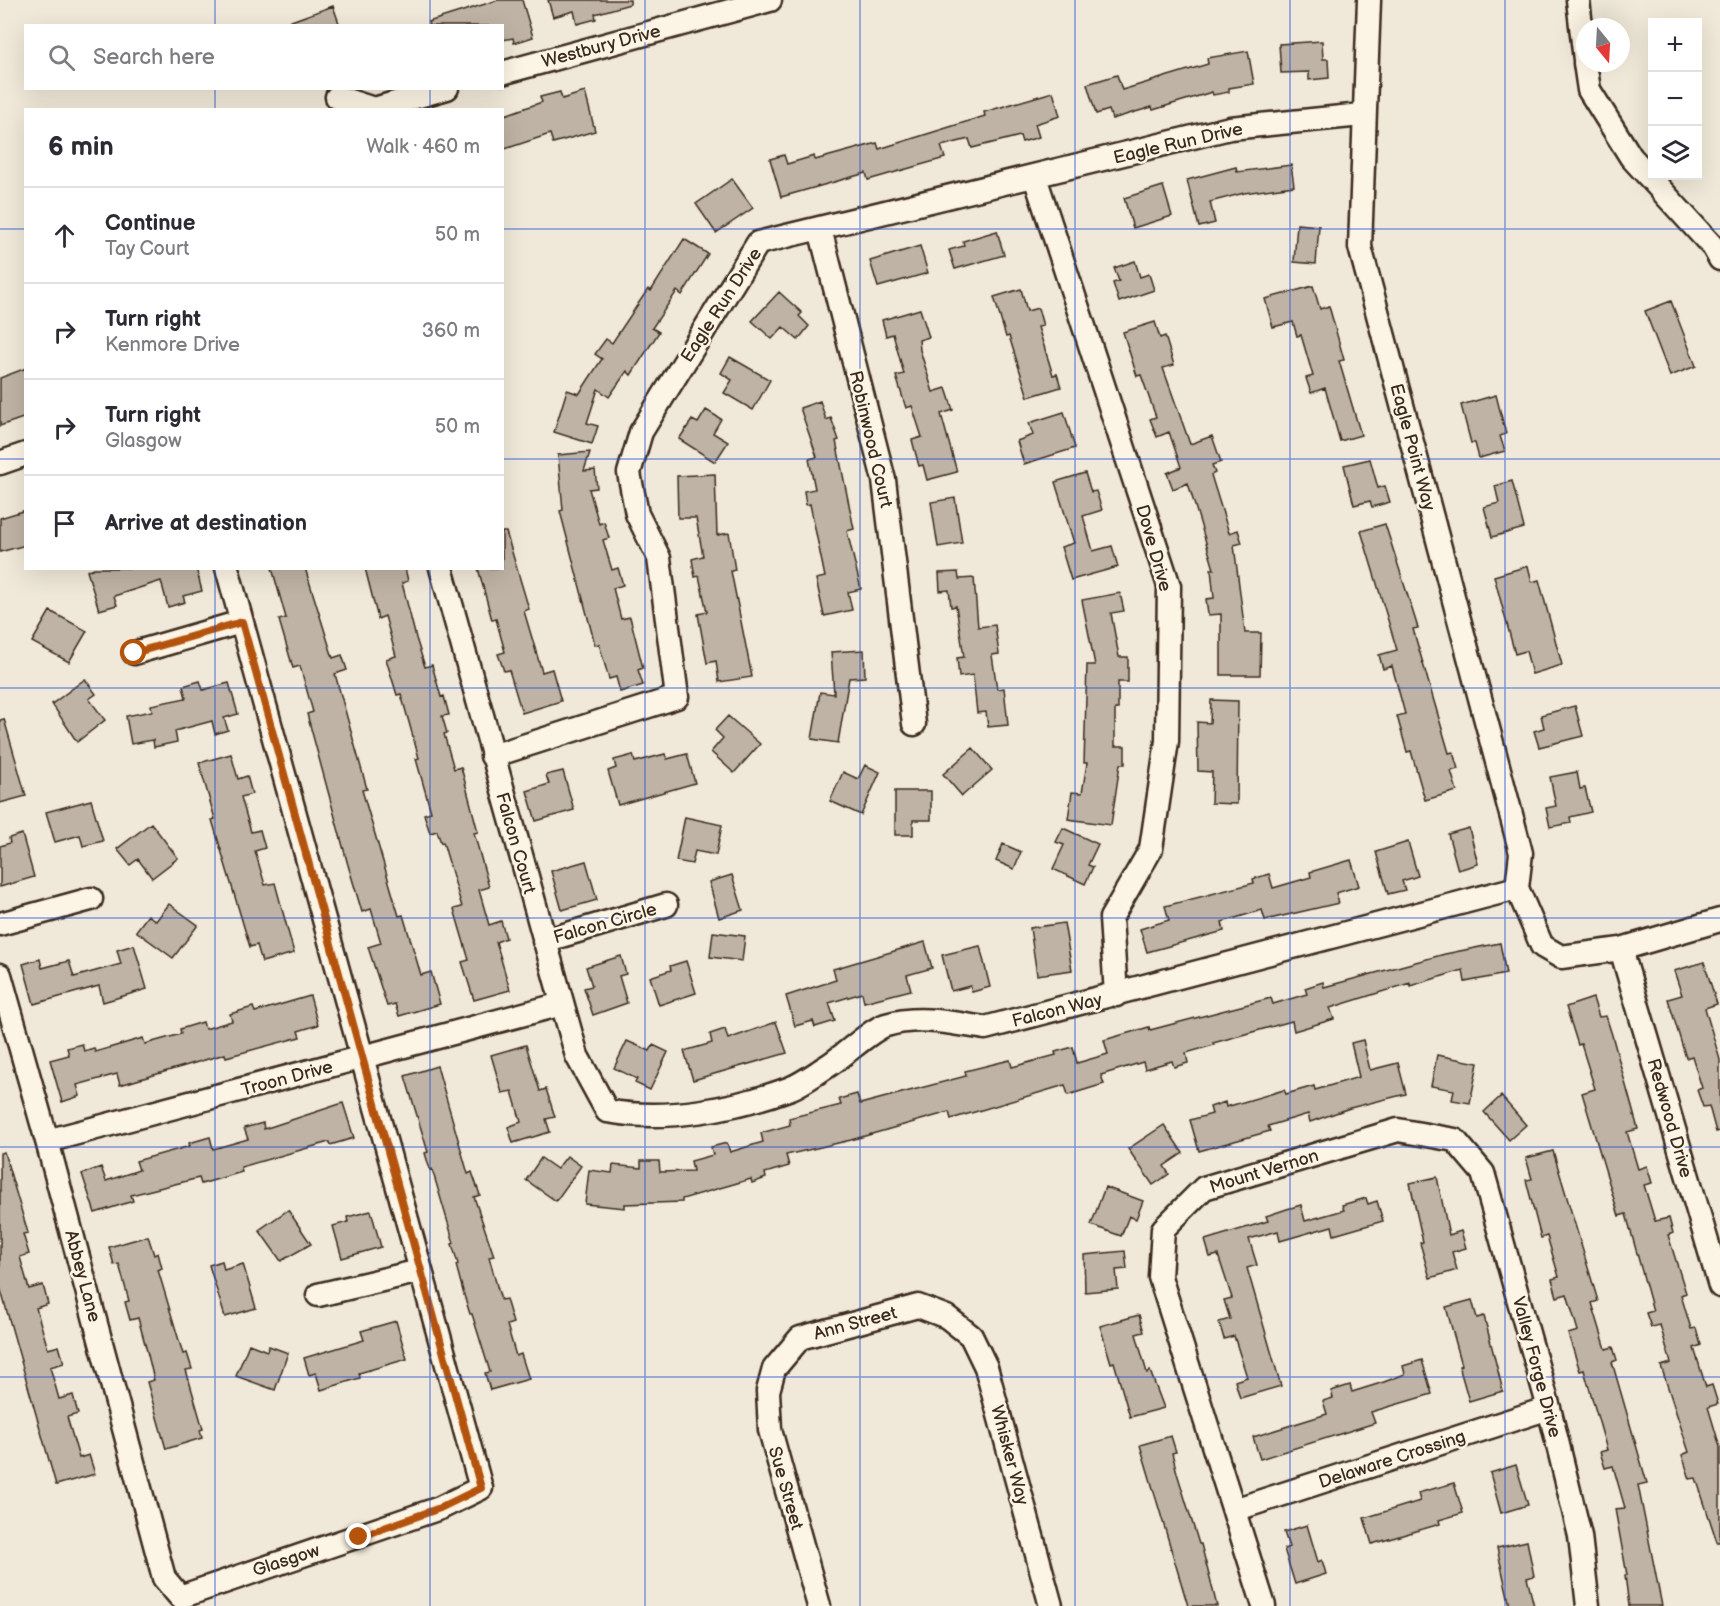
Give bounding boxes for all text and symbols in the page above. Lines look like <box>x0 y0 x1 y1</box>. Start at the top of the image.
north arrow <box>1576 18 1630 72</box>
map controls <box>1648 18 1702 180</box>
button: + <box>1648 18 1702 72</box>
street label: Westbury Drive <box>539 20 663 72</box>
search box <box>24 24 504 90</box>
icon: search <box>45 41 78 74</box>
text: Search here <box>93 44 215 71</box>
button: − <box>1648 72 1702 126</box>
street label: Eagle Run Drive <box>1111 118 1245 169</box>
button: layers <box>1648 126 1702 180</box>
text: 6 min <box>48 132 114 163</box>
text: Walk · 460 m <box>366 135 480 159</box>
text: Continue <box>105 210 195 237</box>
icon: ahead <box>48 219 81 252</box>
text: 50 m <box>435 223 480 247</box>
text: Tay Court <box>105 237 189 261</box>
street label: Eagle Run Drive <box>677 244 766 366</box>
text: Turn right <box>105 306 201 333</box>
icon: right <box>48 315 81 348</box>
text: 360 m <box>422 319 480 343</box>
text: Kenmore Drive <box>105 333 240 357</box>
street label: Robinwood Court <box>845 369 897 510</box>
street label: Eagle Point Way <box>1385 381 1440 514</box>
text: Turn right <box>105 402 201 429</box>
icon: right <box>48 411 81 444</box>
text: 50 m <box>435 415 480 439</box>
text: Glasgow <box>105 429 182 453</box>
street label: Dove Drive <box>1131 502 1176 594</box>
icon: arrive <box>48 507 81 540</box>
text: Arrive at destination <box>105 510 307 537</box>
route start <box>120 639 146 665</box>
street label: Falcon Court <box>491 790 540 897</box>
street label: Falcon Circle <box>551 899 659 948</box>
street label: Falcon Way <box>1010 989 1105 1032</box>
street label: Troon Drive <box>239 1056 335 1101</box>
street label: Redwood Drive <box>1642 1056 1697 1180</box>
street label: Mount Vernon <box>1207 1145 1321 1198</box>
street label: Abbey Lane <box>60 1228 105 1325</box>
street label: Valley Forge Drive <box>1508 1294 1566 1440</box>
street label: Ann Street <box>811 1302 899 1345</box>
street label: Whisker Way <box>986 1403 1033 1508</box>
street label: Delaware Crossing <box>1316 1426 1468 1493</box>
street label: Sue Street <box>764 1444 808 1533</box>
route end <box>345 1523 371 1549</box>
street label: Glasgow <box>250 1540 322 1581</box>

